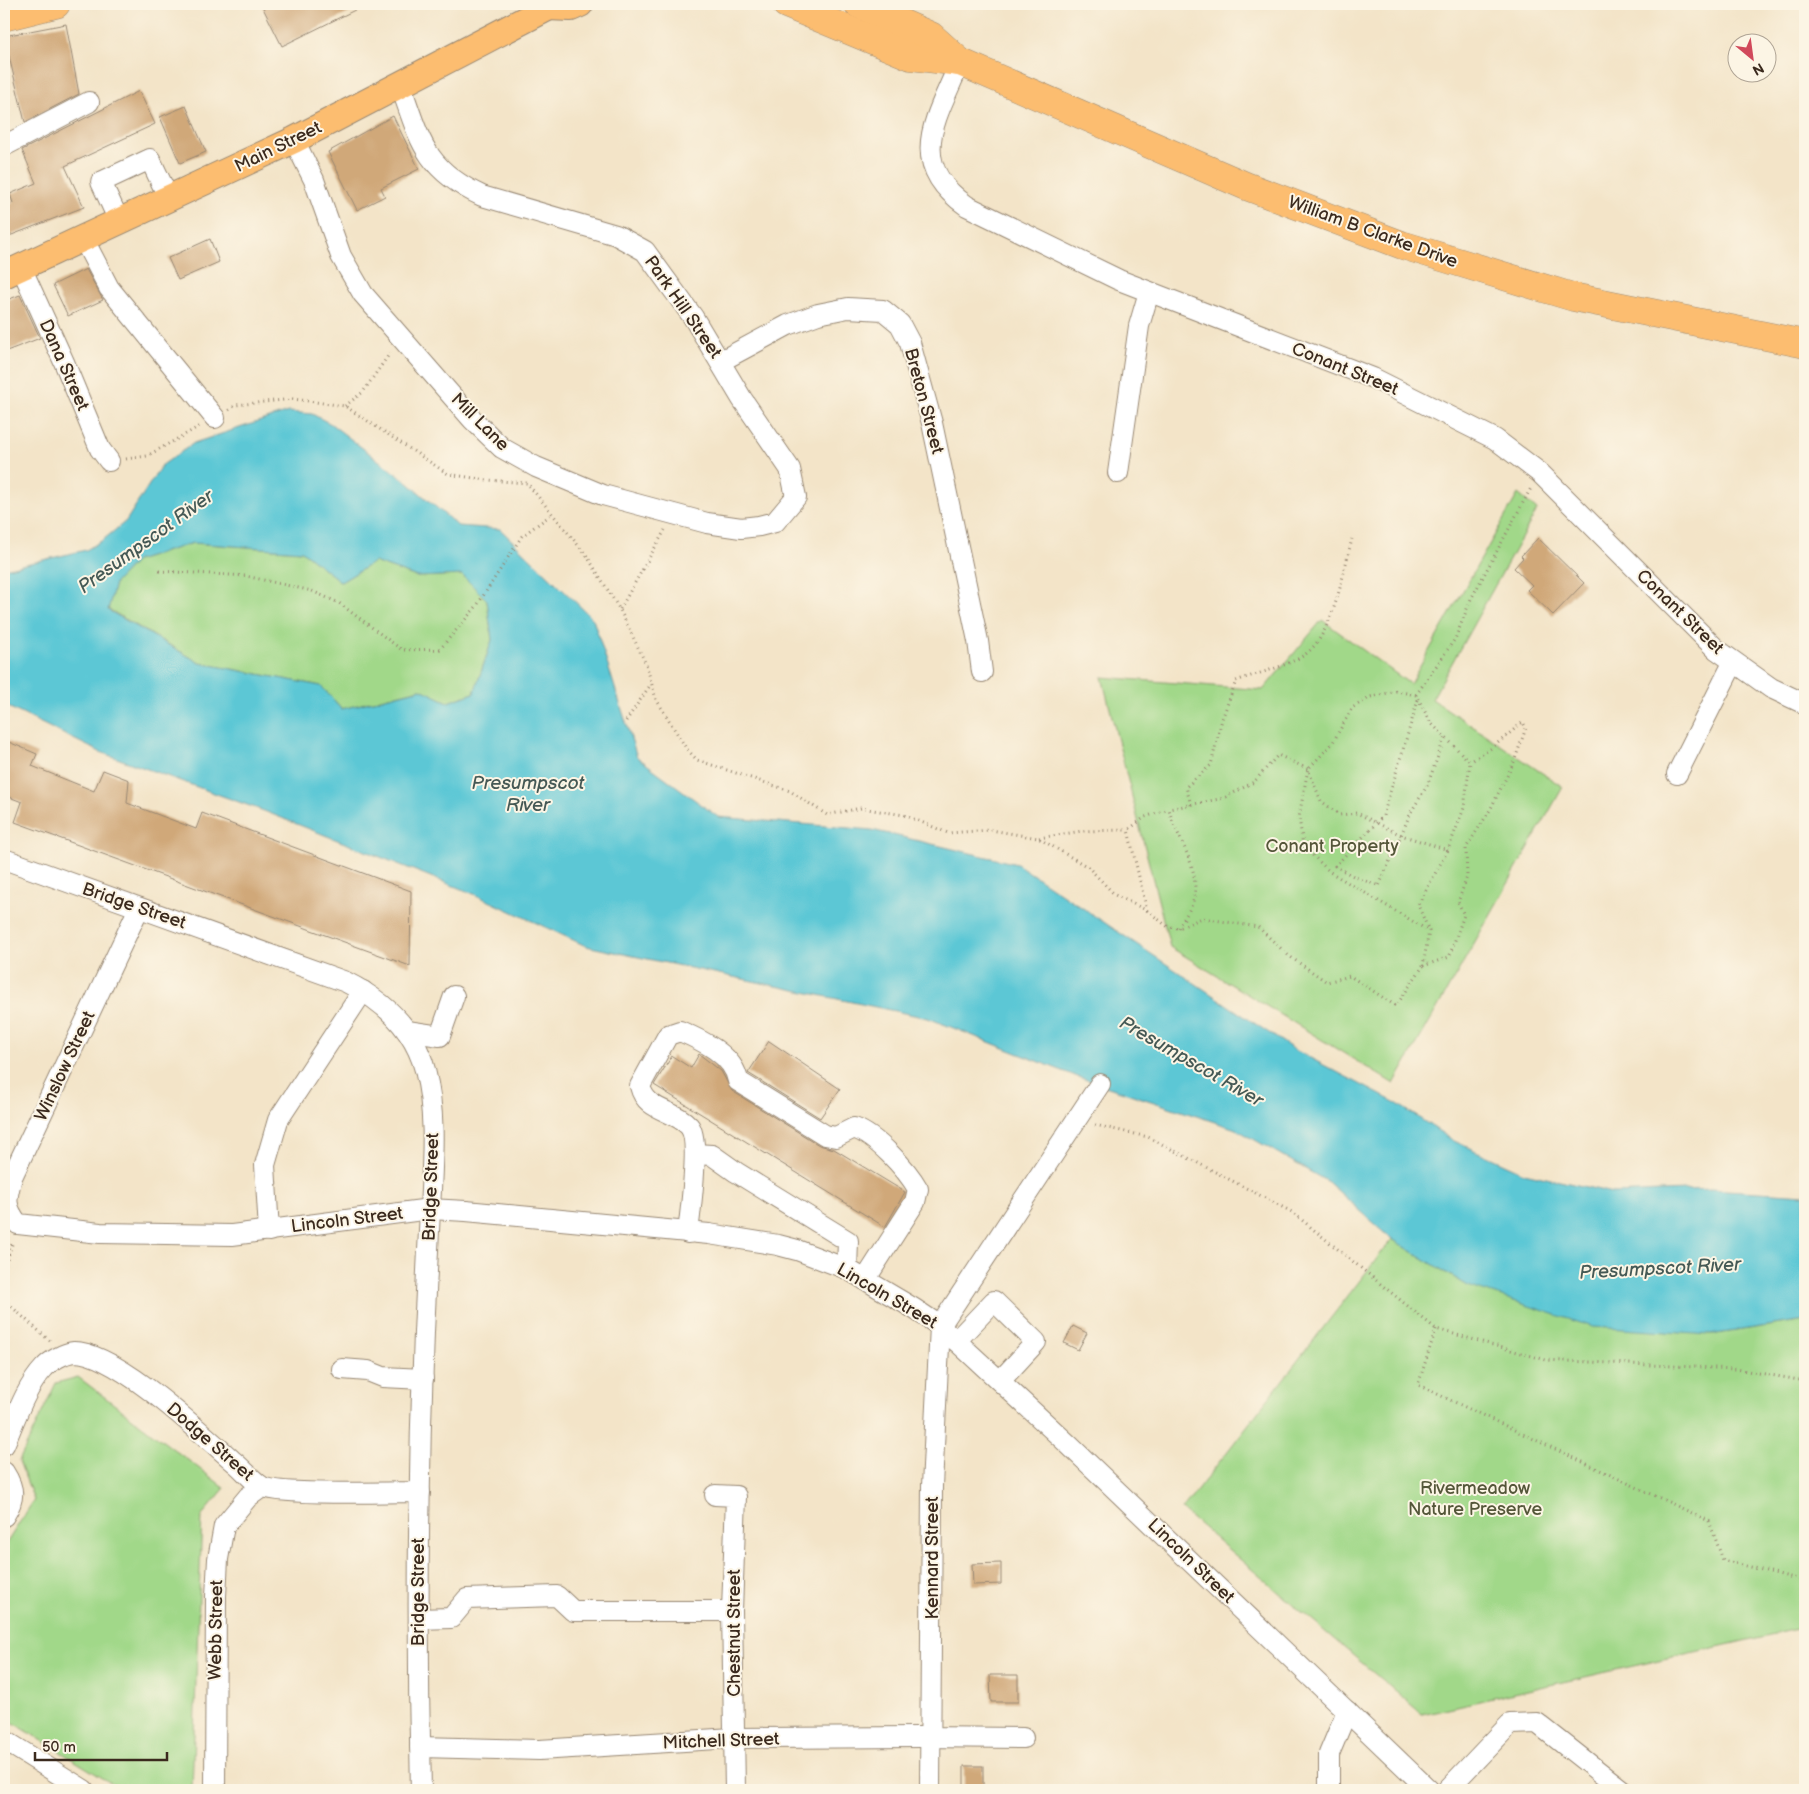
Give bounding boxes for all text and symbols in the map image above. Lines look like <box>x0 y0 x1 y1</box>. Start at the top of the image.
north arrow <box>1726 32 1776 82</box>
text: N <box>1749 59 1767 79</box>
street label: Main Street <box>231 117 325 177</box>
street label: William B Clarke Drive <box>1285 192 1461 273</box>
street label: Park Hill Street <box>640 252 726 363</box>
street label: Dana Street <box>35 316 94 414</box>
street label: Conant Street <box>1289 338 1402 400</box>
street label: Breton Street <box>900 346 948 457</box>
street label: Mill Lane <box>447 389 514 456</box>
water label: Presumpscot River <box>74 484 219 599</box>
street label: Conant Street <box>1632 565 1728 659</box>
water label: Presumpscot River <box>472 772 586 817</box>
park label: Conant Property <box>1265 836 1399 857</box>
street label: Bridge Street <box>79 878 189 934</box>
street label: Winslow Street <box>30 1007 100 1124</box>
water label: Presumpscot River <box>1115 1012 1268 1113</box>
street label: Bridge Street <box>419 1132 443 1242</box>
street label: Lincoln Street <box>290 1203 405 1237</box>
water label: Presumpscot River <box>1579 1253 1743 1285</box>
street label: Lincoln Street <box>833 1259 941 1333</box>
street label: Dodge Street <box>162 1399 258 1486</box>
park label: Rivermeadow Nature Preserve <box>1408 1478 1542 1520</box>
street label: Kennard Street <box>922 1496 943 1619</box>
street label: Lincoln Street <box>1143 1514 1239 1608</box>
street label: Bridge Street <box>408 1537 429 1646</box>
street label: Chestnut Street <box>724 1569 745 1697</box>
street label: Webb Street <box>205 1579 227 1680</box>
street label: Mitchell Street <box>662 1728 780 1754</box>
scale bar <box>35 1729 168 1761</box>
text: 50 m <box>42 1738 76 1757</box>

